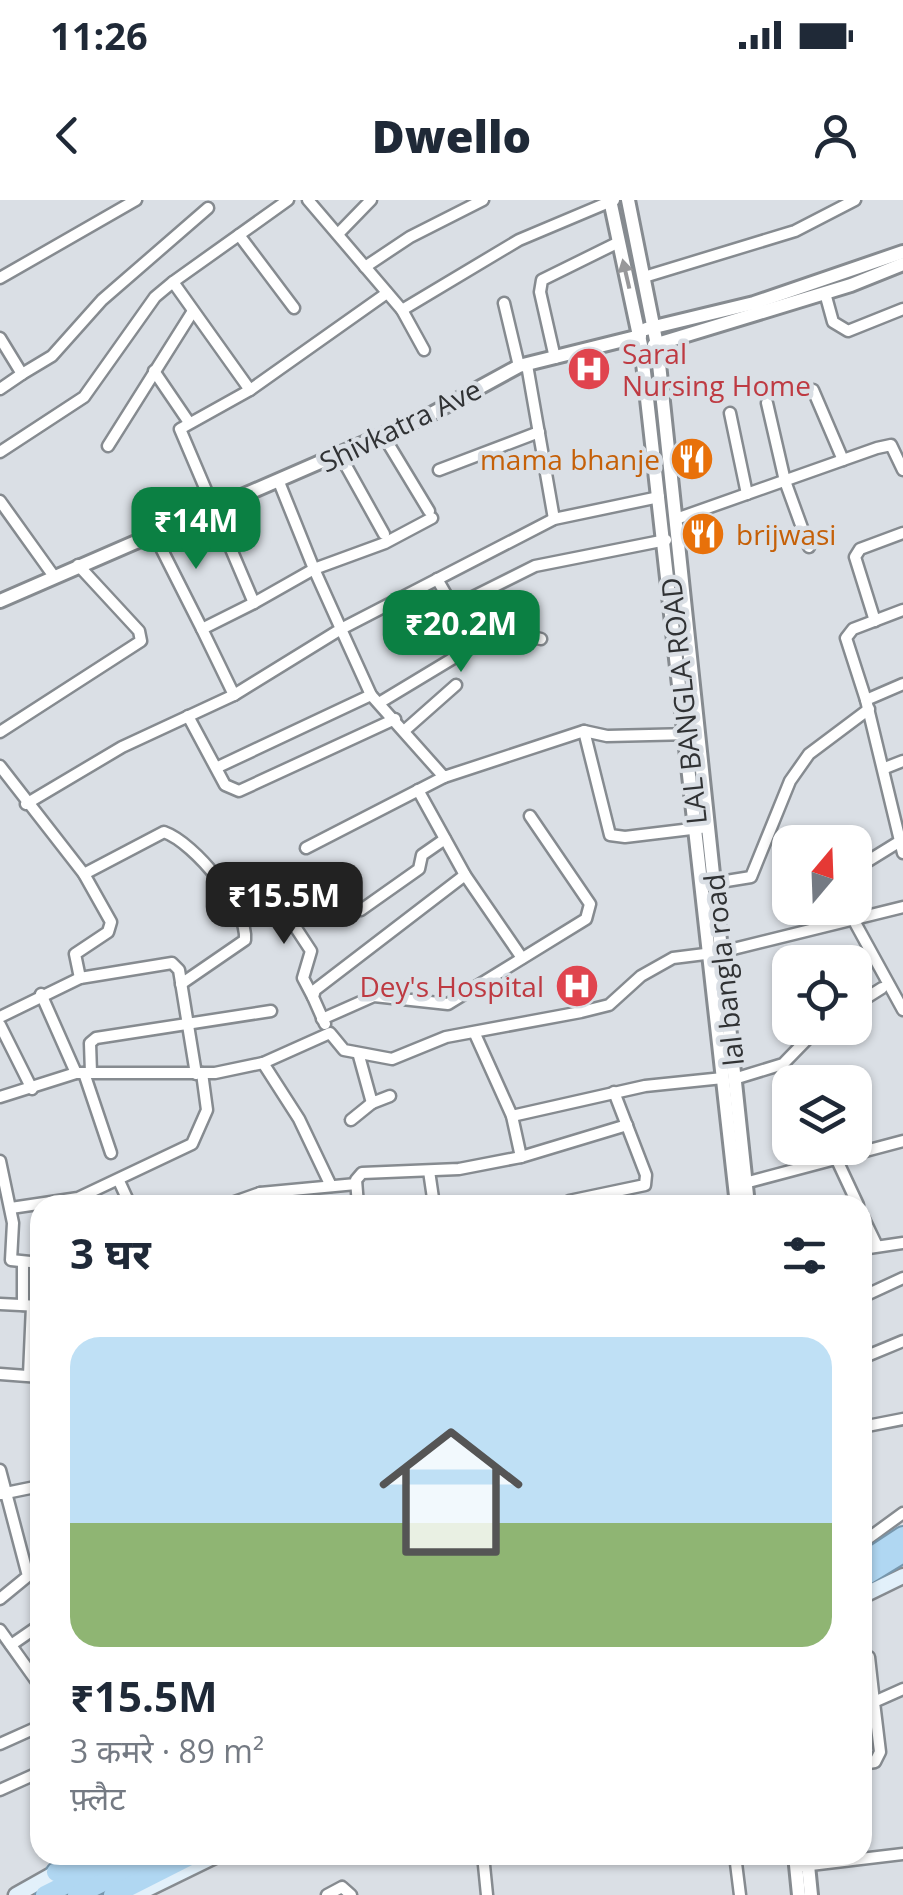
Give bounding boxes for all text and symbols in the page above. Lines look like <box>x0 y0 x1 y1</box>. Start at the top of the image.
text: 11:26 <box>50 9 148 61</box>
text: Dwello <box>372 105 531 166</box>
icon: back <box>40 108 95 163</box>
icon: person <box>808 108 863 163</box>
one-way arrow <box>618 259 634 290</box>
place label: Saral Nursing Home <box>622 334 811 404</box>
hospital icon: Saral Nursing Home <box>566 346 612 392</box>
street label: Shivkatra Ave <box>313 369 487 481</box>
restaurant icon: mama bhanje <box>669 436 715 482</box>
place label: mama bhanje <box>480 440 660 478</box>
pin: ₹14M <box>137 487 255 572</box>
text: ₹14M <box>153 498 239 541</box>
restaurant icon: brijwasi <box>680 511 726 557</box>
place label: brijwasi <box>736 515 836 553</box>
street label: LAL BANGLA ROAD <box>651 576 715 826</box>
pin: ₹20.2M <box>380 590 542 675</box>
text: ₹20.2M <box>405 601 517 644</box>
north arrow <box>772 825 872 925</box>
map controls <box>772 825 872 1165</box>
pin: ₹15.5M <box>203 862 365 947</box>
street label: lal bangla road <box>694 872 752 1068</box>
text: ₹15.5M <box>228 873 340 916</box>
button: locate <box>772 945 872 1045</box>
hospital icon: Dey's Hospital <box>554 963 600 1009</box>
place label: Dey's Hospital <box>360 967 544 1005</box>
button: layers <box>772 1065 872 1165</box>
text: 3 घर <box>70 1224 151 1281</box>
icon: filters <box>777 1228 832 1283</box>
icon: home <box>361 1402 541 1582</box>
text: ₹15.5M <box>70 1667 218 1724</box>
text: 3 कमरे · 89 m² <box>70 1729 264 1772</box>
text: फ़्लैट <box>70 1776 125 1819</box>

